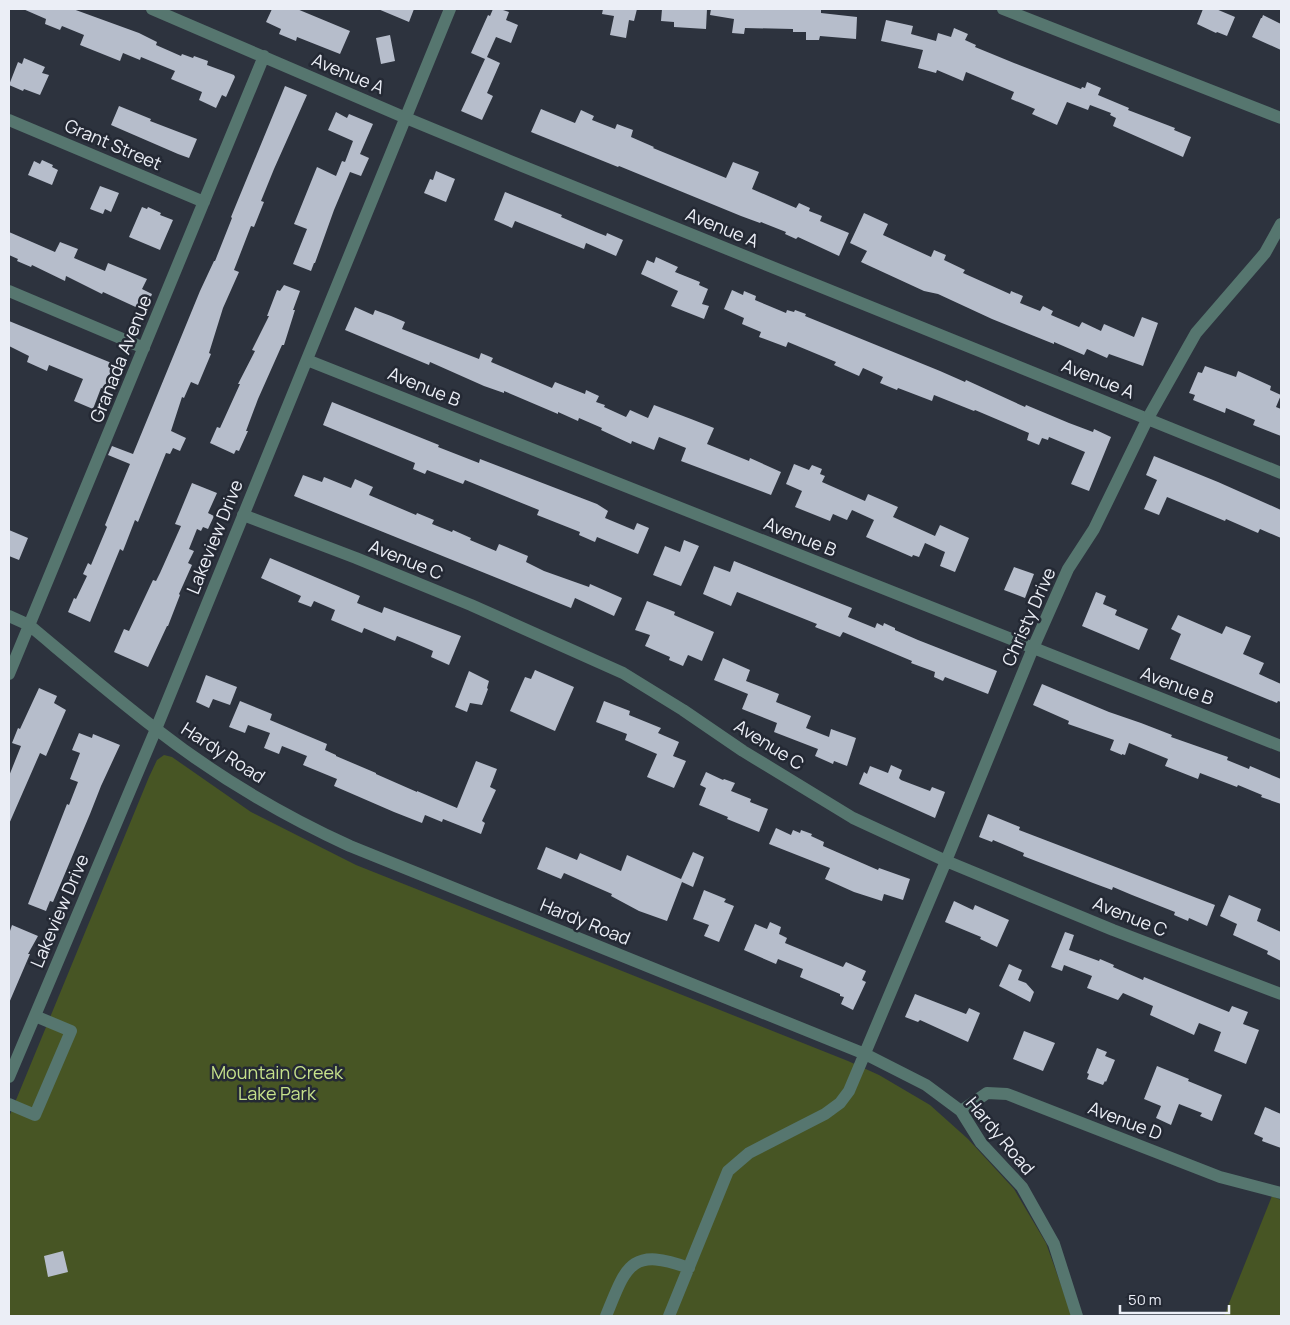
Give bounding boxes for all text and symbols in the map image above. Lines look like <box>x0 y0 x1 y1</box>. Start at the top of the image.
street label: Avenue A <box>308 47 389 99</box>
street label: Grant Street <box>61 113 166 175</box>
street label: Avenue A <box>682 202 763 253</box>
street label: Granada Avenue <box>84 291 157 426</box>
street label: Avenue A <box>1058 353 1139 404</box>
street label: Avenue B <box>385 361 464 411</box>
street label: Lakeview Drive <box>180 476 248 597</box>
street label: Avenue B <box>761 511 840 561</box>
street label: Avenue C <box>366 533 447 585</box>
street label: Christy Drive <box>996 563 1061 670</box>
street label: Avenue B <box>1137 660 1217 710</box>
street label: Avenue C <box>730 713 809 775</box>
street label: Hardy Road <box>177 716 270 788</box>
street label: Lakeview Drive <box>24 850 94 971</box>
street label: Avenue C <box>1090 890 1171 942</box>
street label: Hardy Road <box>537 892 634 950</box>
park label: Mountain Creek Lake Park <box>211 1060 344 1105</box>
street label: Hardy Road <box>961 1091 1041 1179</box>
street label: Avenue D <box>1085 1095 1166 1145</box>
scale bar <box>1120 1282 1229 1314</box>
text: 50 m <box>1128 1289 1162 1310</box>

